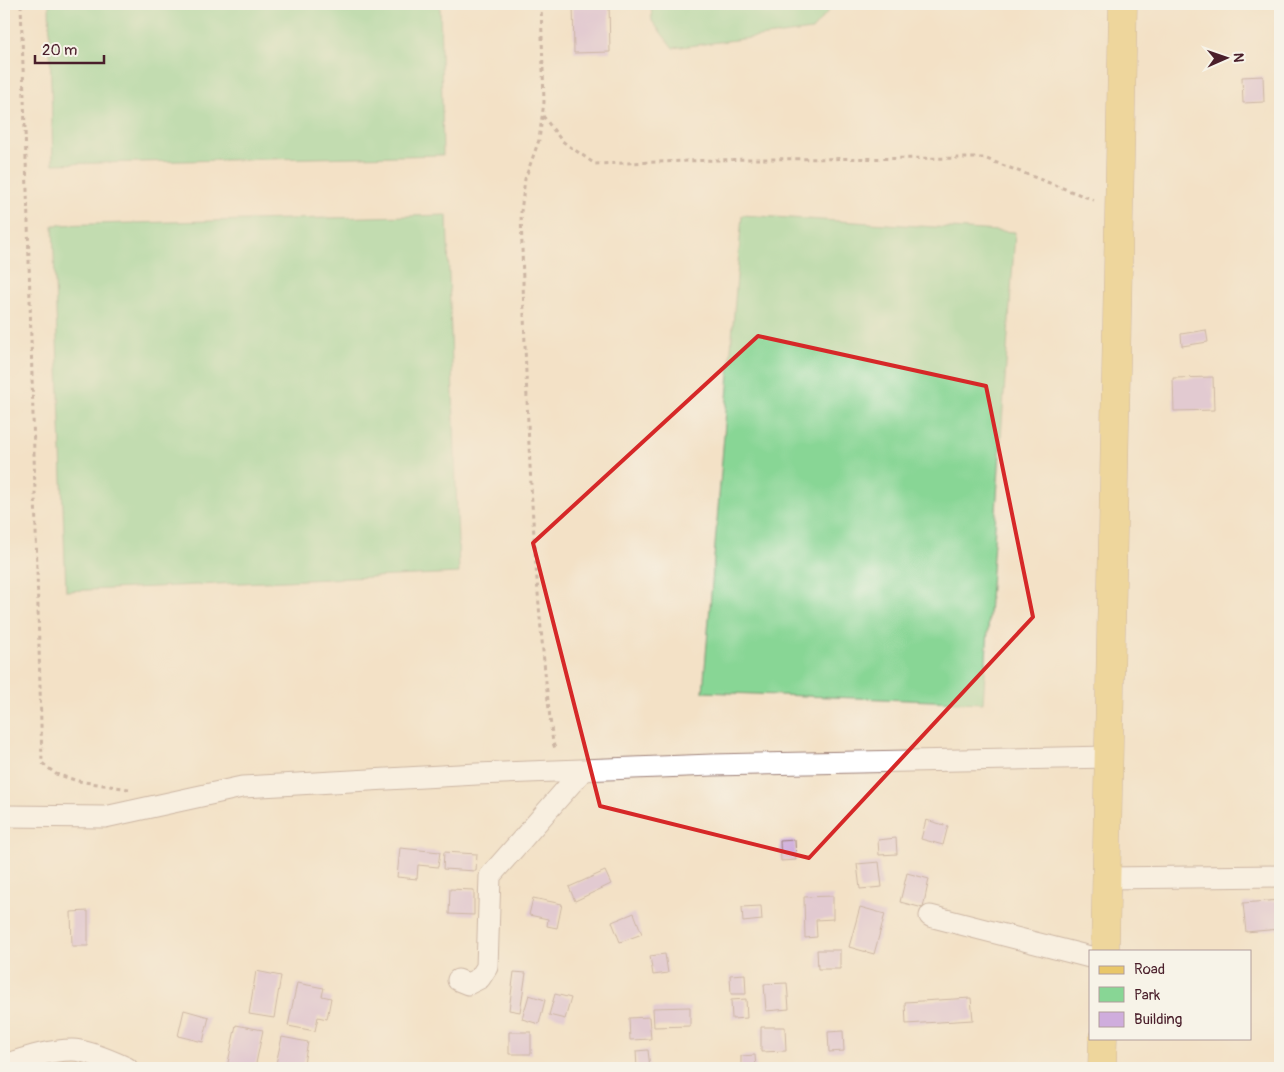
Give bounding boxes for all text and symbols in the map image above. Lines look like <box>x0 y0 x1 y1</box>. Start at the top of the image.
scale bar <box>35 32 104 64</box>
north arrow <box>1202 32 1252 82</box>
text: 20 m <box>42 41 77 60</box>
text: N <box>1230 53 1247 63</box>
legend <box>1089 950 1252 1040</box>
text: Road <box>1134 960 1165 979</box>
text: Park <box>1134 986 1161 1005</box>
text: Building <box>1134 1010 1182 1029</box>

